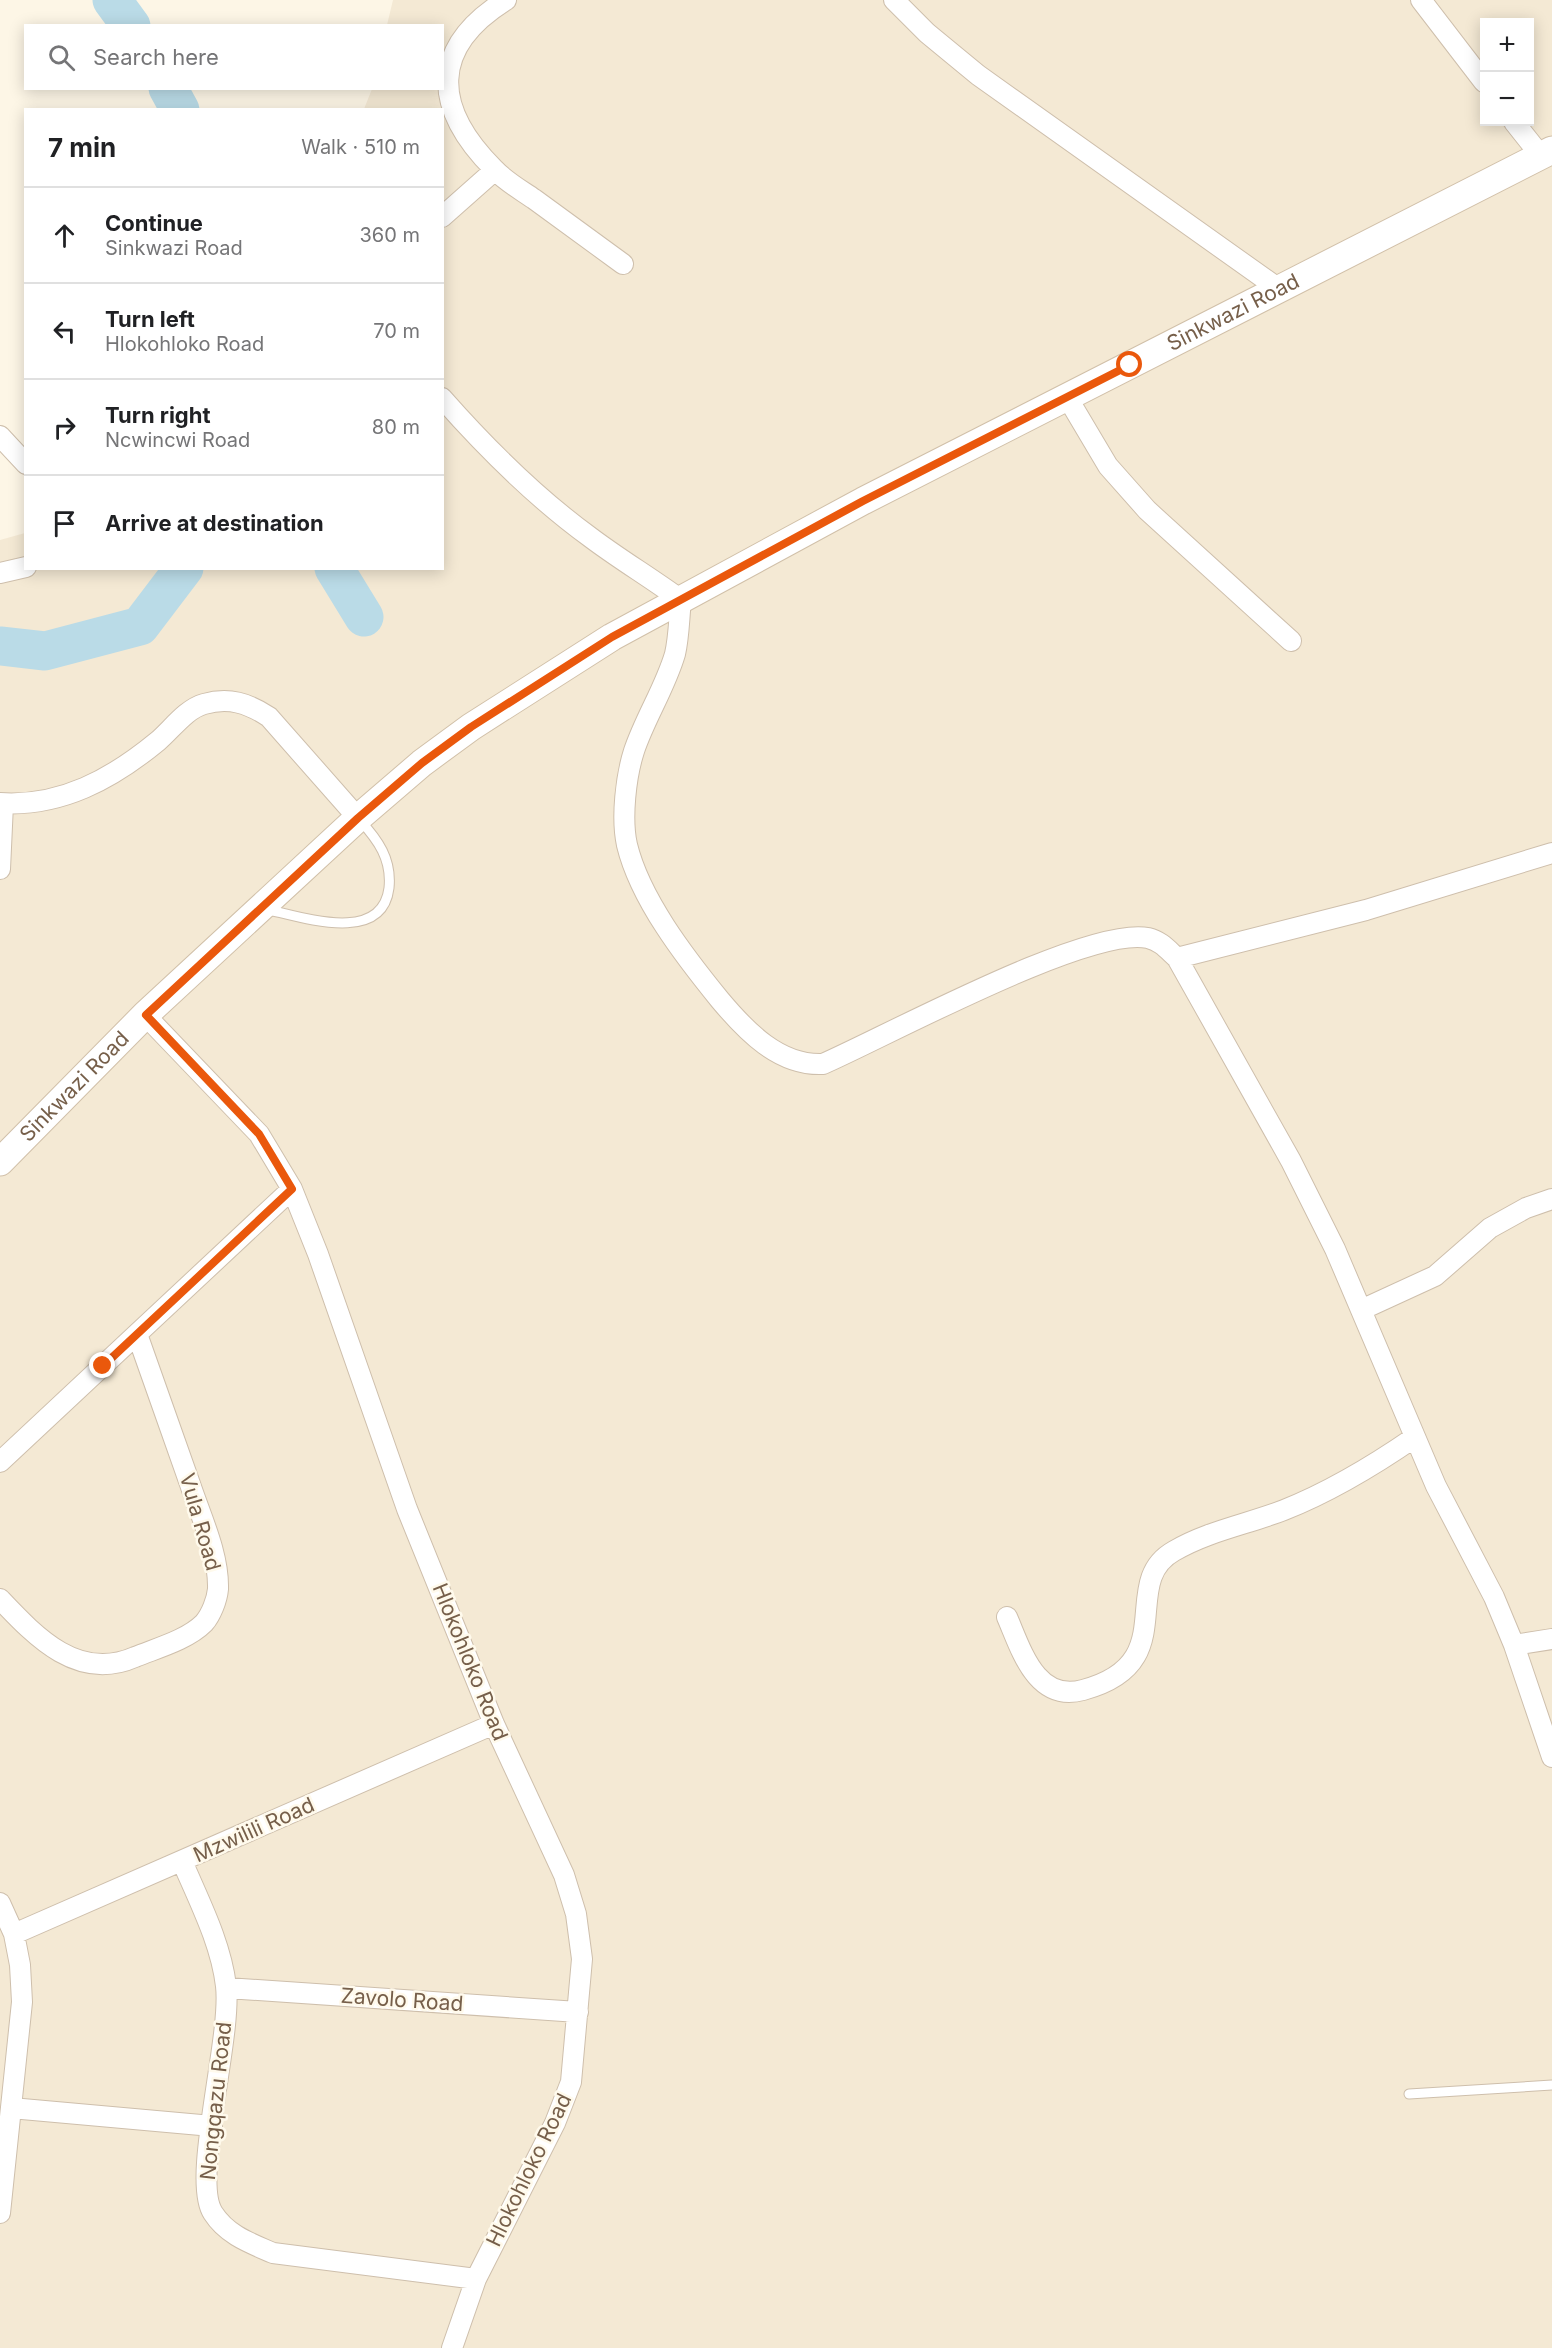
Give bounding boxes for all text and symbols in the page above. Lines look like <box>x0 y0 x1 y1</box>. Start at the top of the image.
map controls <box>1480 18 1534 126</box>
button: + <box>1480 18 1534 72</box>
search box <box>24 24 444 90</box>
icon: search <box>45 41 78 74</box>
text: Search here <box>93 44 219 70</box>
button: − <box>1480 72 1534 126</box>
text: 7 min <box>48 132 116 163</box>
text: Walk · 510 m <box>301 135 420 159</box>
text: Continue <box>105 210 203 236</box>
icon: ahead <box>48 219 81 252</box>
text: 360 m <box>359 223 420 247</box>
text: Sinkwazi Road <box>105 236 243 260</box>
street label: Sinkwazi Road <box>1163 268 1303 356</box>
text: Turn left <box>105 306 195 332</box>
icon: left <box>48 315 81 348</box>
text: 70 m <box>373 319 420 343</box>
text: Hlokohloko Road <box>105 332 264 356</box>
route start <box>1116 351 1142 377</box>
text: Turn right <box>105 402 211 428</box>
icon: right <box>48 411 81 444</box>
text: 80 m <box>372 415 420 439</box>
text: Ncwincwi Road <box>105 428 250 452</box>
icon: arrive <box>48 507 81 540</box>
text: Arrive at destination <box>105 510 324 536</box>
street label: Sinkwazi Road <box>14 1026 134 1147</box>
route end <box>89 1352 115 1378</box>
street label: Vula Road <box>175 1470 226 1574</box>
street label: Hlokohloko Road <box>428 1580 513 1744</box>
street label: Mzwilili Road <box>189 1792 318 1867</box>
street label: Zavolo Road <box>340 1983 464 2016</box>
street label: Nongqazu Road <box>195 2021 236 2181</box>
street label: Hlokohloko Road <box>481 2089 576 2250</box>

